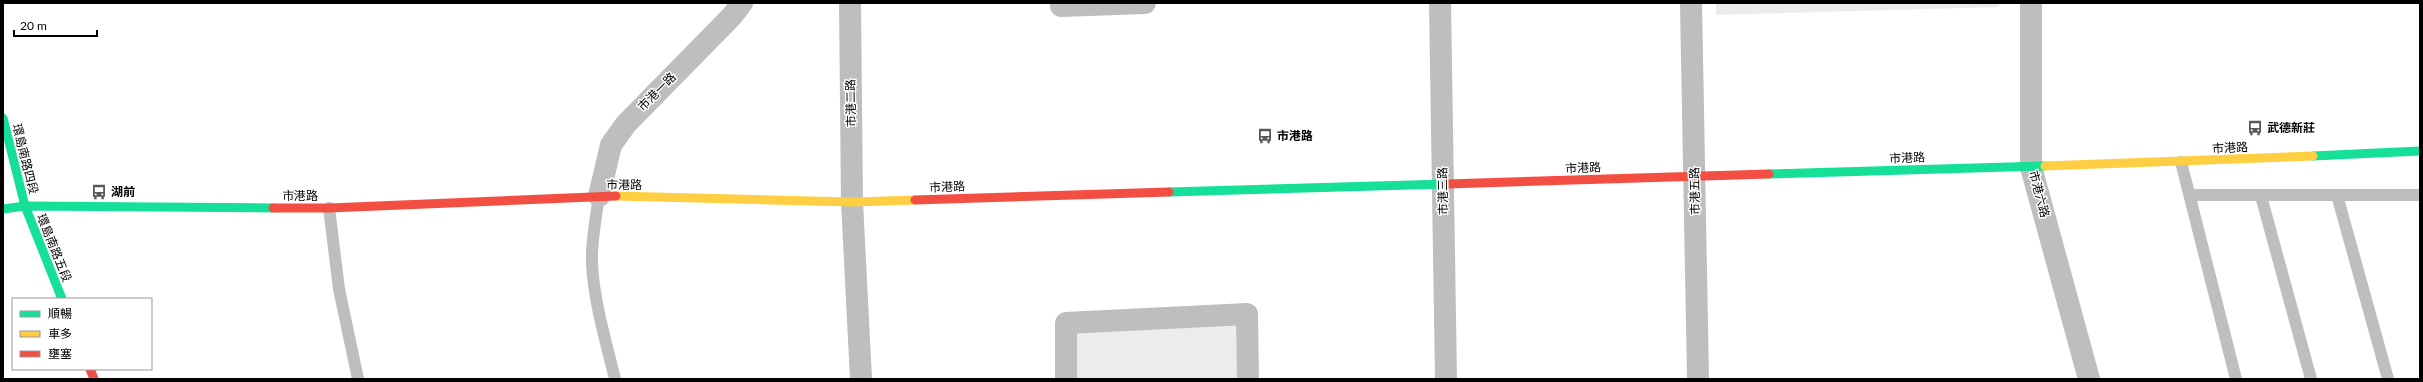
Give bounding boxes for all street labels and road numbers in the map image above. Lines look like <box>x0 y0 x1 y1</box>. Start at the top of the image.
street label: 市港一路 <box>634 69 679 114</box>
street label: 市港二路 <box>843 79 858 127</box>
street label: 環島南路四段 <box>9 122 41 196</box>
street label: 市港路 <box>2212 139 2248 156</box>
street label: 市港路 <box>1889 149 1925 166</box>
street label: 市港路 <box>1565 159 1601 176</box>
street label: 市港三路 <box>1435 167 1450 215</box>
street label: 市港五路 <box>1687 167 1702 215</box>
street label: 市港六路 <box>2026 169 2053 219</box>
street label: 市港路 <box>606 177 642 192</box>
street label: 市港路 <box>929 178 965 195</box>
street label: 市港路 <box>282 188 318 203</box>
street label: 環島南路五段 <box>34 212 75 284</box>

